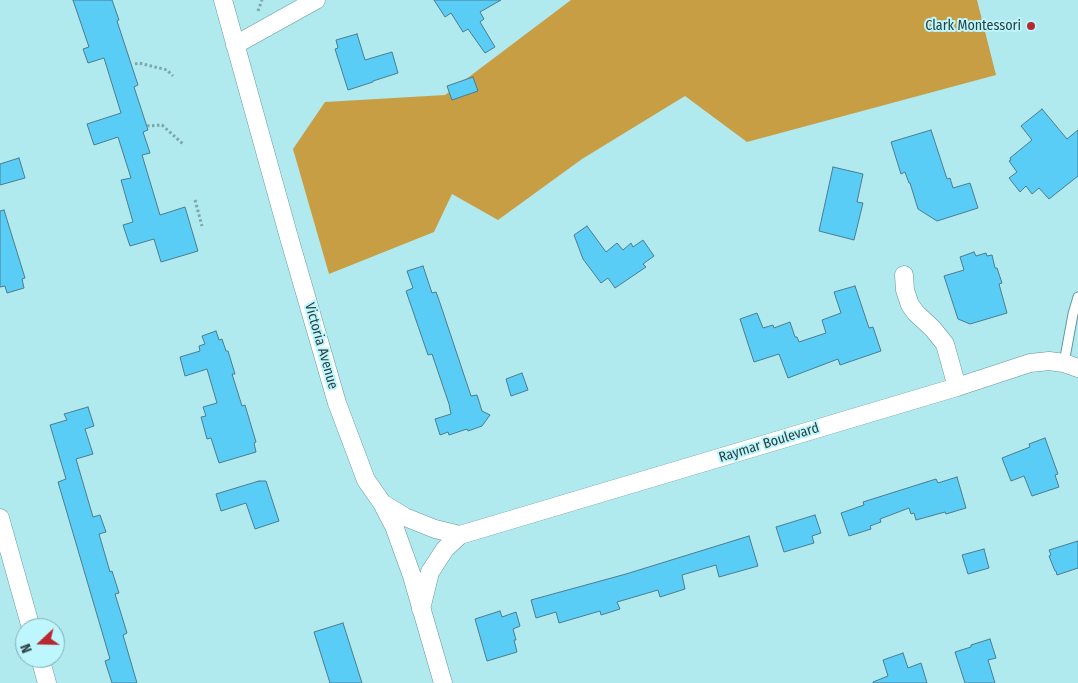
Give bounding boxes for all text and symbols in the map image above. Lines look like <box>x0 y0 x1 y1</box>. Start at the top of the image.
place label: Clark Montessori <box>925 18 1021 34</box>
marker: Clark Montessori <box>1025 20 1037 32</box>
street label: Victoria Avenue <box>301 301 341 391</box>
street label: Raymar Boulevard <box>717 420 821 466</box>
north arrow <box>15 618 65 668</box>
text: N <box>17 641 36 655</box>

